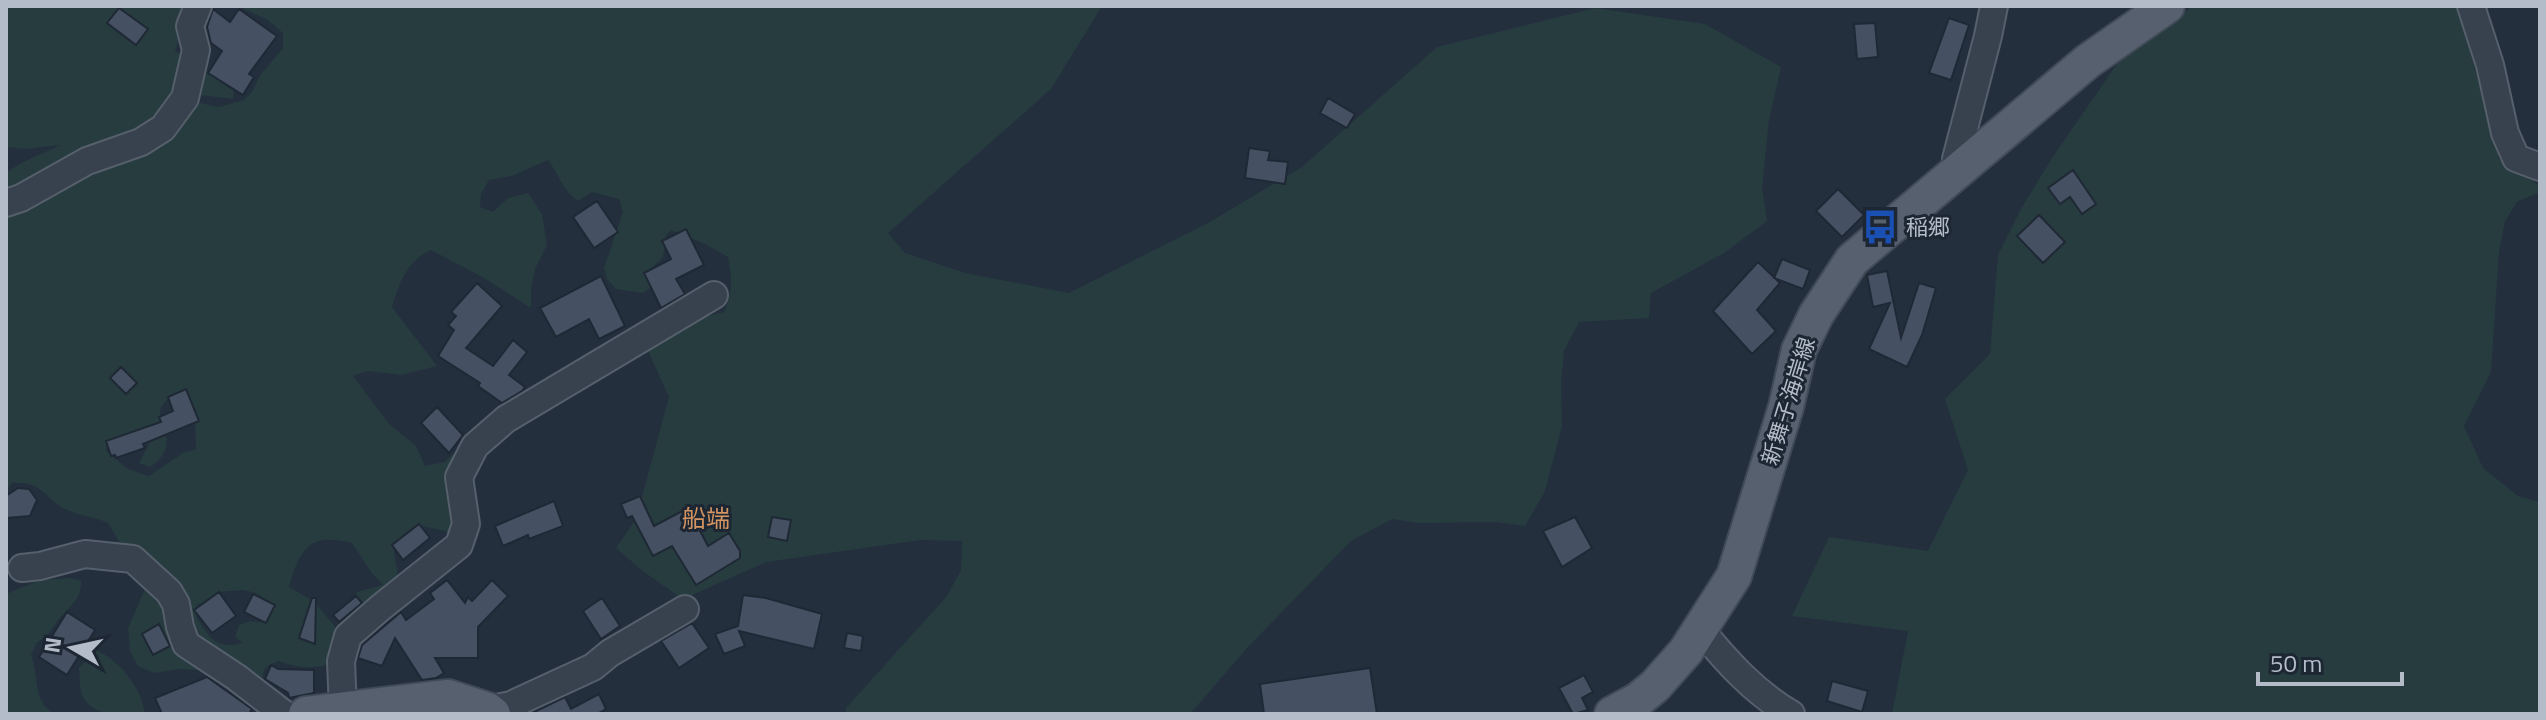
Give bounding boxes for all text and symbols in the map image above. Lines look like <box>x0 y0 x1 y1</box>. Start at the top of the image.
bus stop icon: 稲郷 <box>1861 208 1899 246</box>
place label: 稲郷 <box>1906 210 1950 244</box>
street label: 新舞子海岸線 <box>1752 333 1824 469</box>
district label: 船端 <box>682 500 730 536</box>
north arrow <box>32 608 112 688</box>
text: N <box>34 635 70 655</box>
scale bar <box>2258 636 2402 686</box>
text: 50 m <box>2270 645 2322 681</box>

